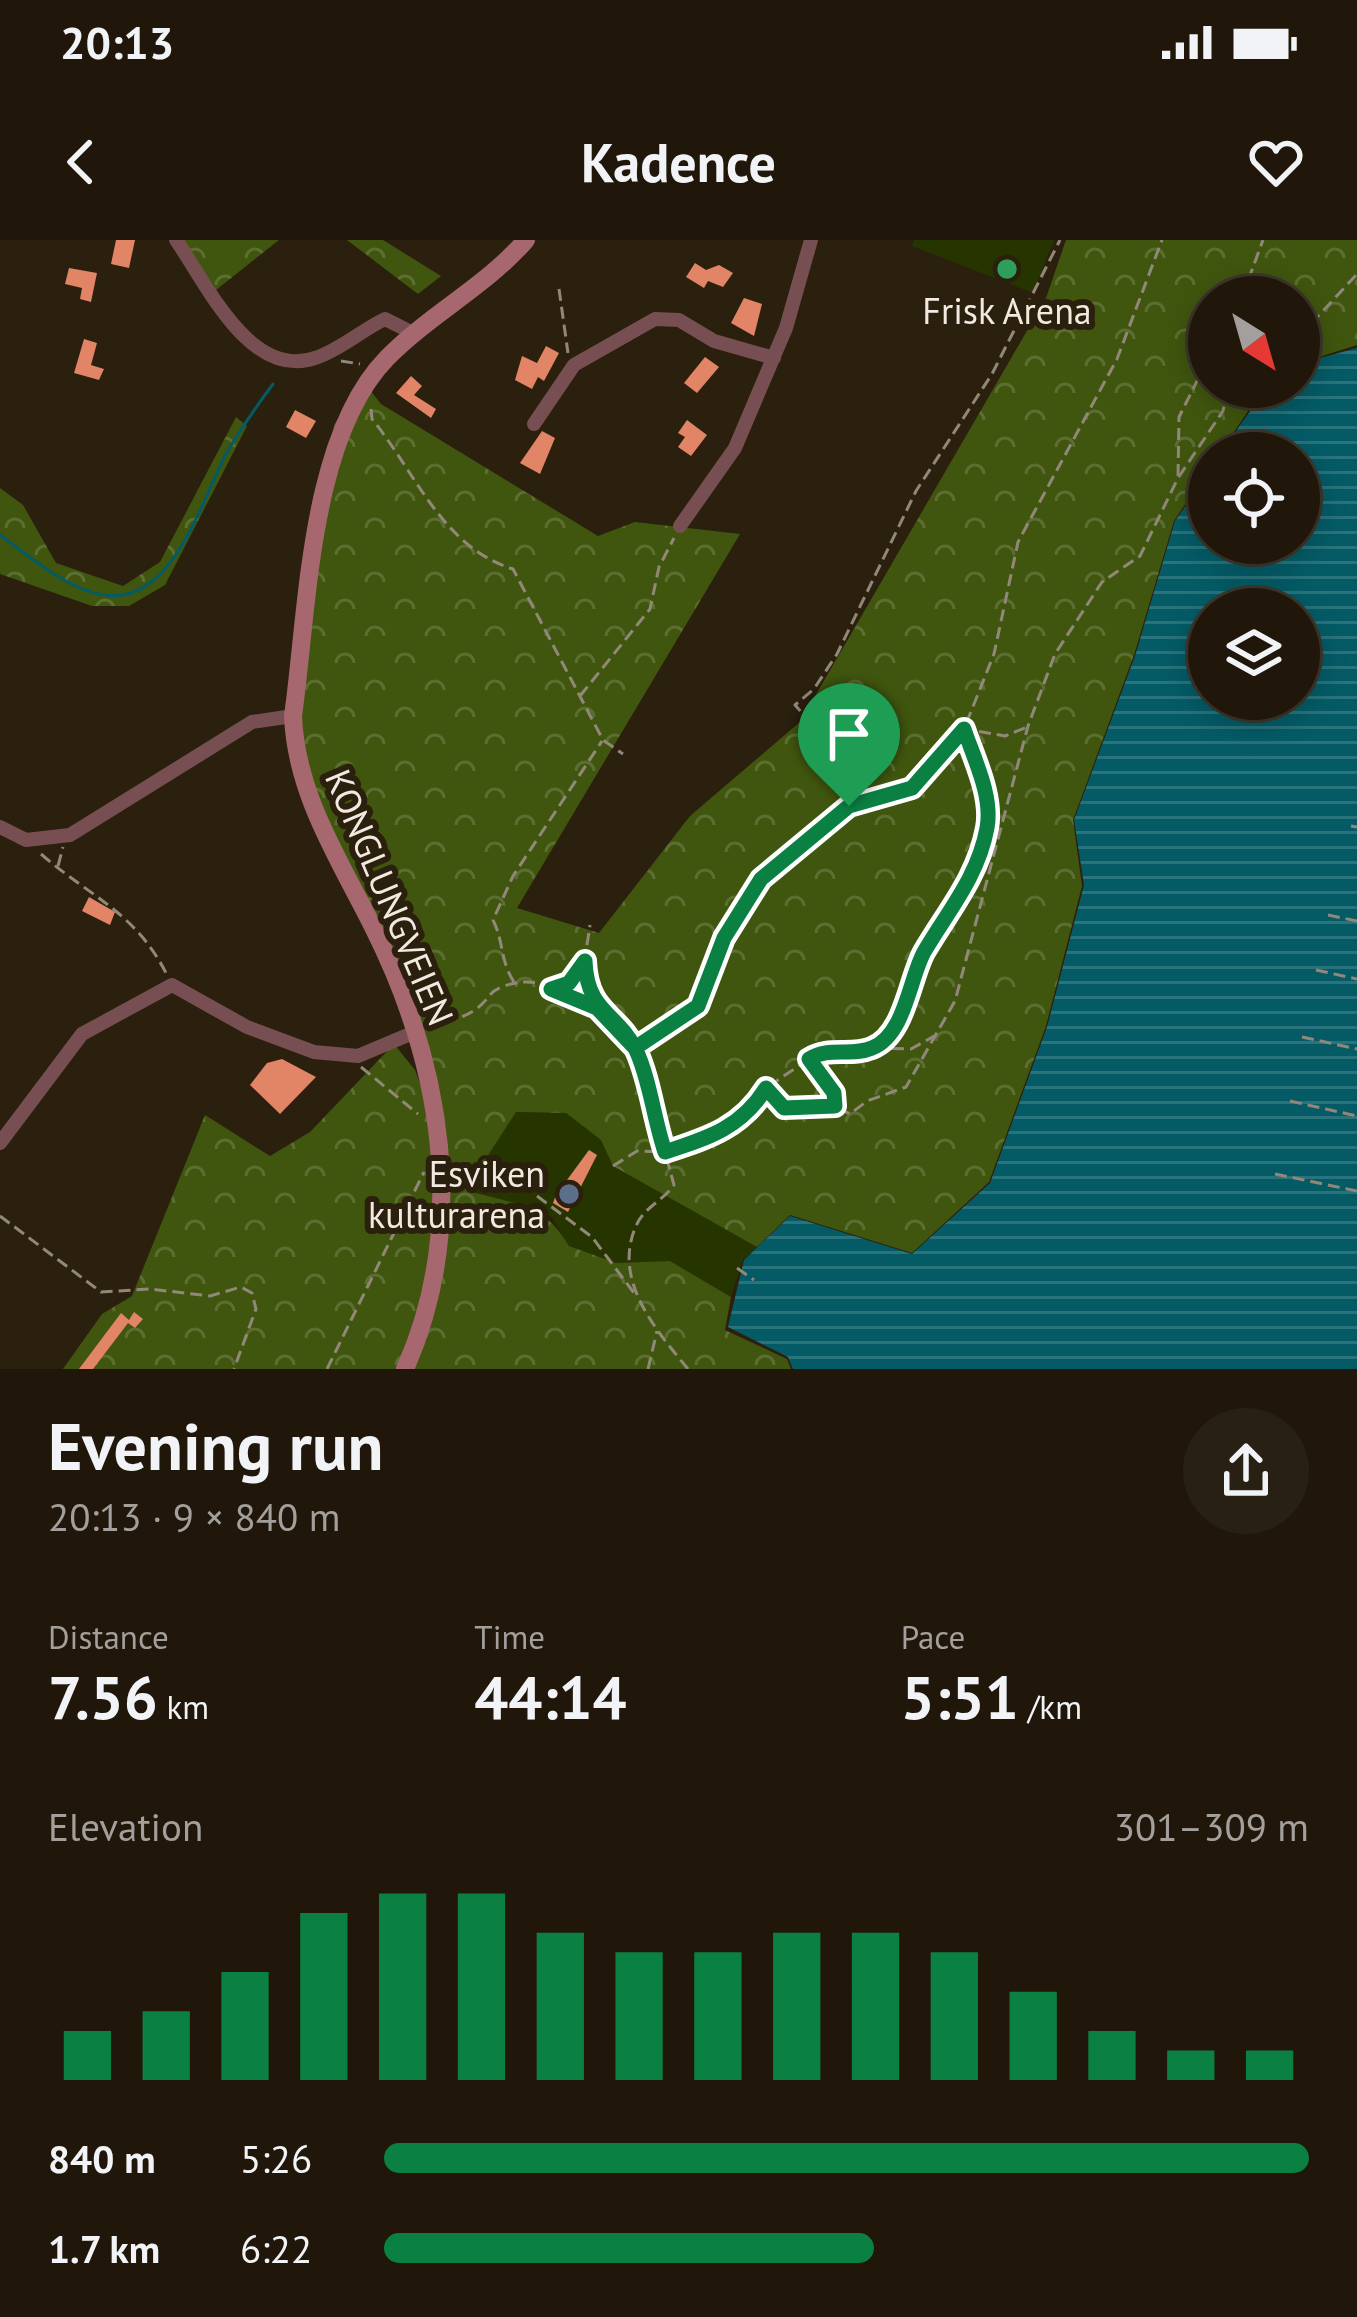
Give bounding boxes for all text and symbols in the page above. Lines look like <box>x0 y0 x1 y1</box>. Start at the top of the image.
text: 20:13 <box>60 13 174 71</box>
text: Kadence <box>581 127 776 197</box>
icon: back <box>48 129 114 195</box>
icon: heart <box>1243 129 1309 195</box>
marker: Frisk Arena <box>994 256 1020 282</box>
north arrow <box>1188 276 1320 408</box>
map controls <box>1188 276 1320 720</box>
place label: Frisk Arena <box>922 287 1092 334</box>
button: locate <box>1188 432 1320 564</box>
button: layers <box>1188 588 1320 720</box>
pin <box>798 683 900 806</box>
icon: arrive <box>816 701 882 767</box>
street label: KONGLUNGVEIEN <box>315 762 465 1032</box>
place label: Esviken kulturarena <box>368 1150 545 1238</box>
marker: Esviken kulturarena <box>556 1181 582 1207</box>
text: Evening run <box>48 1403 383 1488</box>
button: share <box>1183 1408 1309 1534</box>
text: 20:13 · 9 × 840 m <box>48 1491 340 1542</box>
text: Distance <box>48 1615 169 1658</box>
text: Time <box>474 1615 545 1658</box>
text: Pace <box>901 1615 965 1658</box>
text: 7.56 <box>48 1658 158 1736</box>
text: 44:14 <box>474 1658 627 1736</box>
text: 5:51 <box>901 1658 1019 1736</box>
text: km <box>158 1685 209 1728</box>
text: /km <box>1019 1685 1082 1728</box>
text: Elevation <box>48 1801 203 1852</box>
text: 301–309 m <box>1114 1801 1309 1852</box>
text: 840 m <box>48 2133 156 2184</box>
text: 5:26 <box>240 2133 312 2184</box>
text: 1.7 km <box>48 2223 160 2274</box>
text: 6:22 <box>240 2223 312 2274</box>

